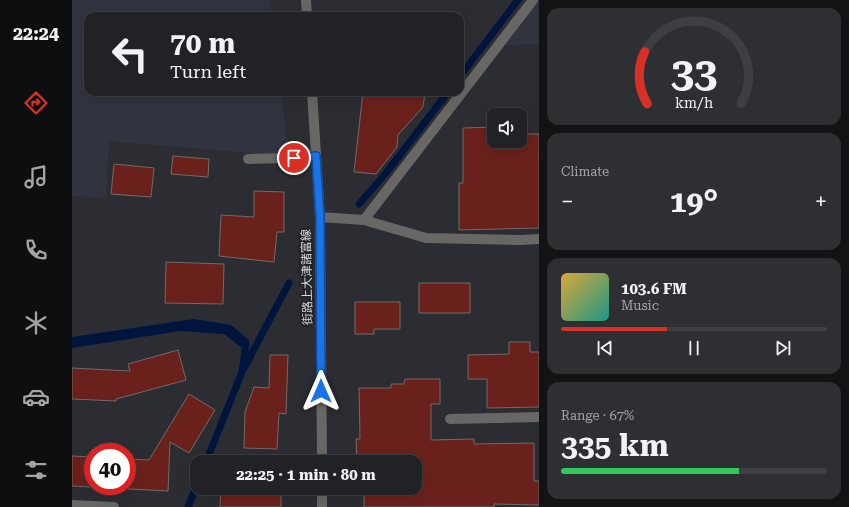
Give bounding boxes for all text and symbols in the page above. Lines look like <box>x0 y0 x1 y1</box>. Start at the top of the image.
text: 22:24 <box>13 23 59 44</box>
text: 70 m <box>170 27 235 60</box>
icon: left <box>104 28 156 80</box>
text: 33 <box>671 48 717 97</box>
text: Turn left <box>170 61 246 82</box>
icon: directions <box>22 89 50 117</box>
text: km/h <box>675 95 713 111</box>
map controls <box>487 108 527 148</box>
button: sound <box>487 108 527 148</box>
pin <box>277 141 311 175</box>
icon: arrive <box>283 147 305 169</box>
icon: music <box>22 163 50 191</box>
text: Climate <box>561 164 609 179</box>
text: 19° <box>670 184 718 219</box>
text: − <box>561 189 573 214</box>
text: + <box>815 189 827 214</box>
street label: 街路上大津諸富線 <box>299 229 315 325</box>
icon: phone <box>22 236 50 264</box>
text: 103.6 FM <box>621 280 687 298</box>
text: Music <box>621 298 659 313</box>
icon: climate <box>22 309 50 337</box>
icon: previous <box>594 337 616 359</box>
icon: pause <box>683 337 705 359</box>
icon: next <box>772 337 794 359</box>
position arrow <box>300 370 342 412</box>
icon: car <box>22 383 50 411</box>
text: Range · 67% <box>561 408 634 423</box>
text: 335 km <box>561 428 669 463</box>
speed limit sign: 40 <box>84 443 136 495</box>
icon: filters <box>22 456 50 484</box>
text: 22:25 · 1 min · 80 m <box>236 466 376 484</box>

